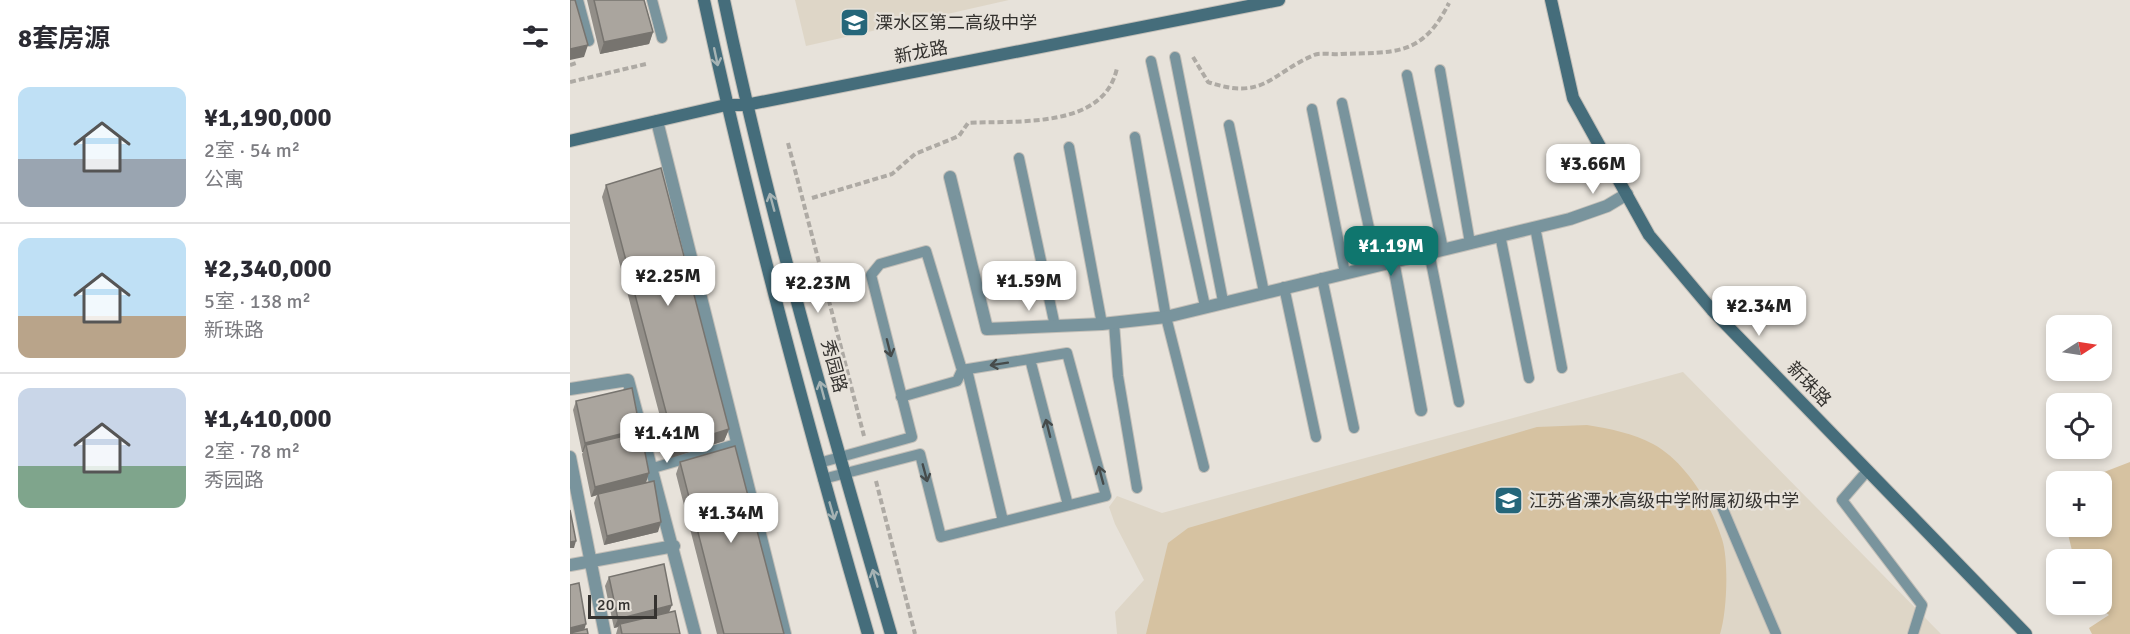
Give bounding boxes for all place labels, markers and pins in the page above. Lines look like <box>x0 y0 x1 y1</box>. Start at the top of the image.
school or university icon: 溧水区第二高级中学 <box>838 7 870 39</box>
place label: 溧水区第二高级中学 <box>875 12 1037 34</box>
pin: ¥3.66M <box>1544 144 1642 195</box>
pin: ¥1.19M <box>1342 226 1440 277</box>
pin: ¥2.25M <box>619 256 717 307</box>
pin: ¥1.59M <box>980 261 1078 312</box>
pin: ¥2.23M <box>769 263 867 314</box>
pin: ¥2.34M <box>1710 286 1808 337</box>
pin: ¥1.41M <box>618 413 716 464</box>
school or university icon: 江苏省溧水高级中学附属初级中学 <box>1492 485 1524 517</box>
place label: 江苏省溧水高级中学附属初级中学 <box>1529 490 1799 512</box>
pin: ¥1.34M <box>682 493 780 544</box>

